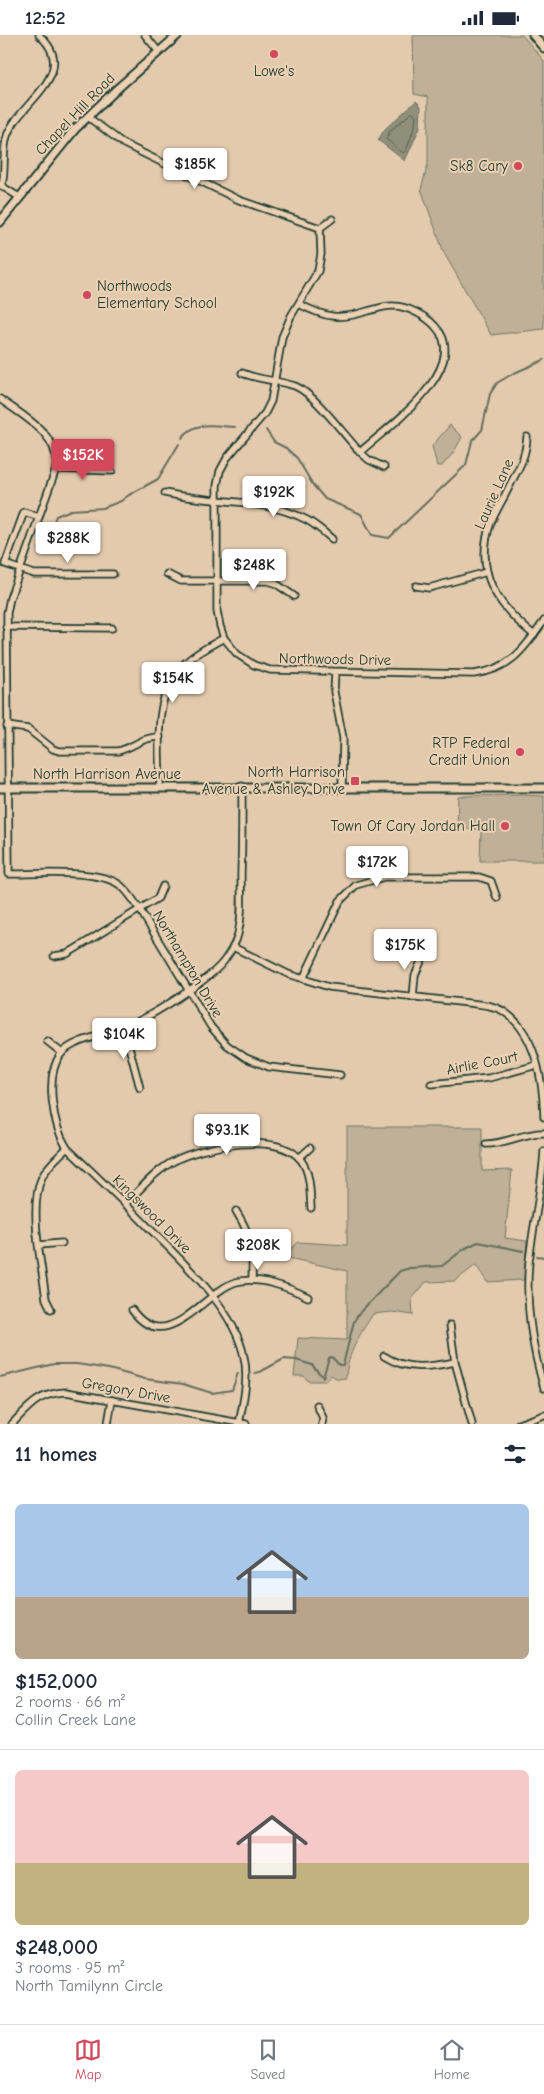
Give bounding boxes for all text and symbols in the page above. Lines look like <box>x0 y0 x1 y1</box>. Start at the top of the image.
text: 12:52 <box>25 7 65 29</box>
marker: Lowe's <box>268 48 280 60</box>
place label: Lowe's <box>254 62 294 80</box>
street label: Chapel Hill Road <box>31 69 119 159</box>
pin: $185K <box>160 147 230 190</box>
text: $185K <box>174 155 216 173</box>
place label: Sk8 Cary <box>450 157 508 175</box>
marker: Sk8 Cary <box>512 160 524 172</box>
place label: Northwoods Elementary School <box>97 277 217 312</box>
marker: Northwoods Elementary School <box>81 289 93 301</box>
pin: $152K <box>48 439 118 481</box>
text: $152K <box>62 446 104 464</box>
street label: Laurie Lane <box>470 455 518 532</box>
pin: $192K <box>239 475 309 518</box>
text: $192K <box>253 483 295 501</box>
pin: $288K <box>33 521 103 564</box>
text: $288K <box>47 529 90 547</box>
pin: $248K <box>219 549 289 591</box>
text: $248K <box>233 556 275 574</box>
street label: Northwoods Drive <box>279 649 392 669</box>
pin: $154K <box>138 661 208 704</box>
text: $154K <box>153 669 193 687</box>
place label: RTP Federal Credit Union <box>429 734 510 769</box>
marker: RTP Federal Credit Union <box>514 746 526 758</box>
place label: North Harrison Avenue & Ashley Drive <box>202 763 345 798</box>
street label: North Harrison Avenue <box>33 765 182 783</box>
marker: North Harrison Avenue & Ashley Drive <box>349 775 361 787</box>
place label: Town Of Cary Jordan Hall <box>331 817 495 835</box>
marker: Town Of Cary Jordan Hall <box>499 820 511 832</box>
pin: $172K <box>342 845 412 888</box>
text: $172K <box>357 853 397 871</box>
street label: Northampton Drive <box>149 907 227 1021</box>
pin: $175K <box>370 929 440 971</box>
text: $175K <box>385 936 425 954</box>
pin: $104K <box>89 1017 159 1060</box>
text: $104K <box>103 1025 145 1043</box>
street label: Airlie Court <box>445 1047 520 1079</box>
pin: $93.1K <box>186 1113 268 1156</box>
text: $93.1K <box>205 1121 249 1139</box>
street label: Kingswood Drive <box>109 1171 196 1258</box>
pin: $208K <box>223 1229 293 1271</box>
text: $208K <box>236 1236 280 1254</box>
street label: Gregory Drive <box>80 1373 172 1407</box>
icon: filters <box>501 1440 529 1468</box>
text: 11 homes <box>15 1442 97 1466</box>
icon: home <box>227 1537 317 1627</box>
text: $152,000 <box>15 1669 98 1693</box>
text: 2 rooms · 66 m² <box>15 1693 125 1711</box>
text: Collin Creek Lane <box>15 1711 136 1729</box>
icon: home <box>227 1802 317 1892</box>
text: $248,000 <box>15 1935 98 1959</box>
text: 3 rooms · 95 m² <box>15 1959 125 1977</box>
text: North Tamilynn Circle <box>15 1977 163 1995</box>
tab: Map <box>74 2036 102 2083</box>
tab: Saved <box>250 2036 285 2083</box>
tab: Home <box>434 2036 470 2083</box>

